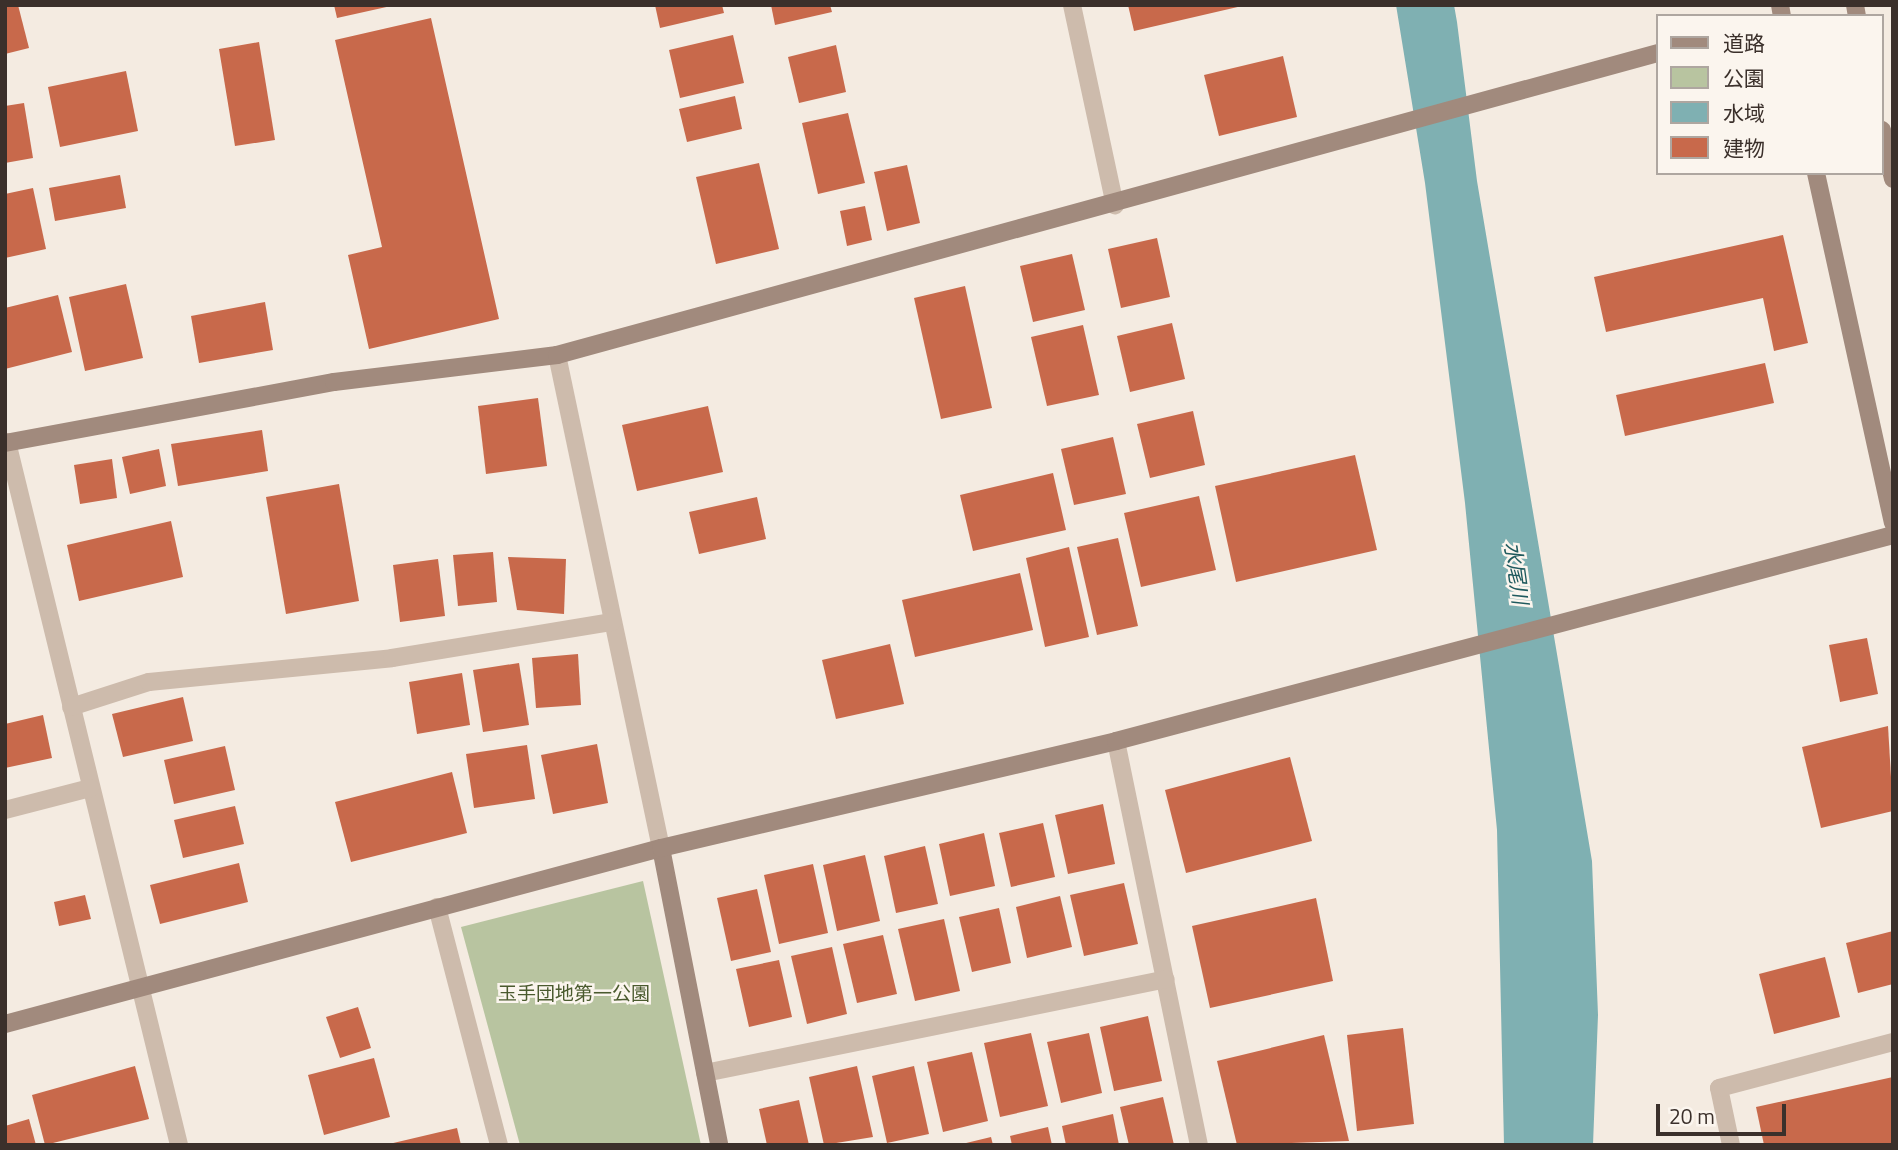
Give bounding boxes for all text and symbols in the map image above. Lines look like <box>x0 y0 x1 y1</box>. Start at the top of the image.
legend <box>1657 14 1884 175</box>
text: 道路 <box>1723 27 1765 59</box>
text: 公園 <box>1723 62 1765 94</box>
text: 水域 <box>1723 97 1765 129</box>
text: 建物 <box>1723 132 1765 164</box>
water label: 水尾川 <box>1500 540 1534 606</box>
park label: 玉手団地第一公園 <box>498 982 650 1004</box>
scale bar <box>1660 1090 1790 1134</box>
text: 20 m <box>1669 1100 1715 1132</box>

